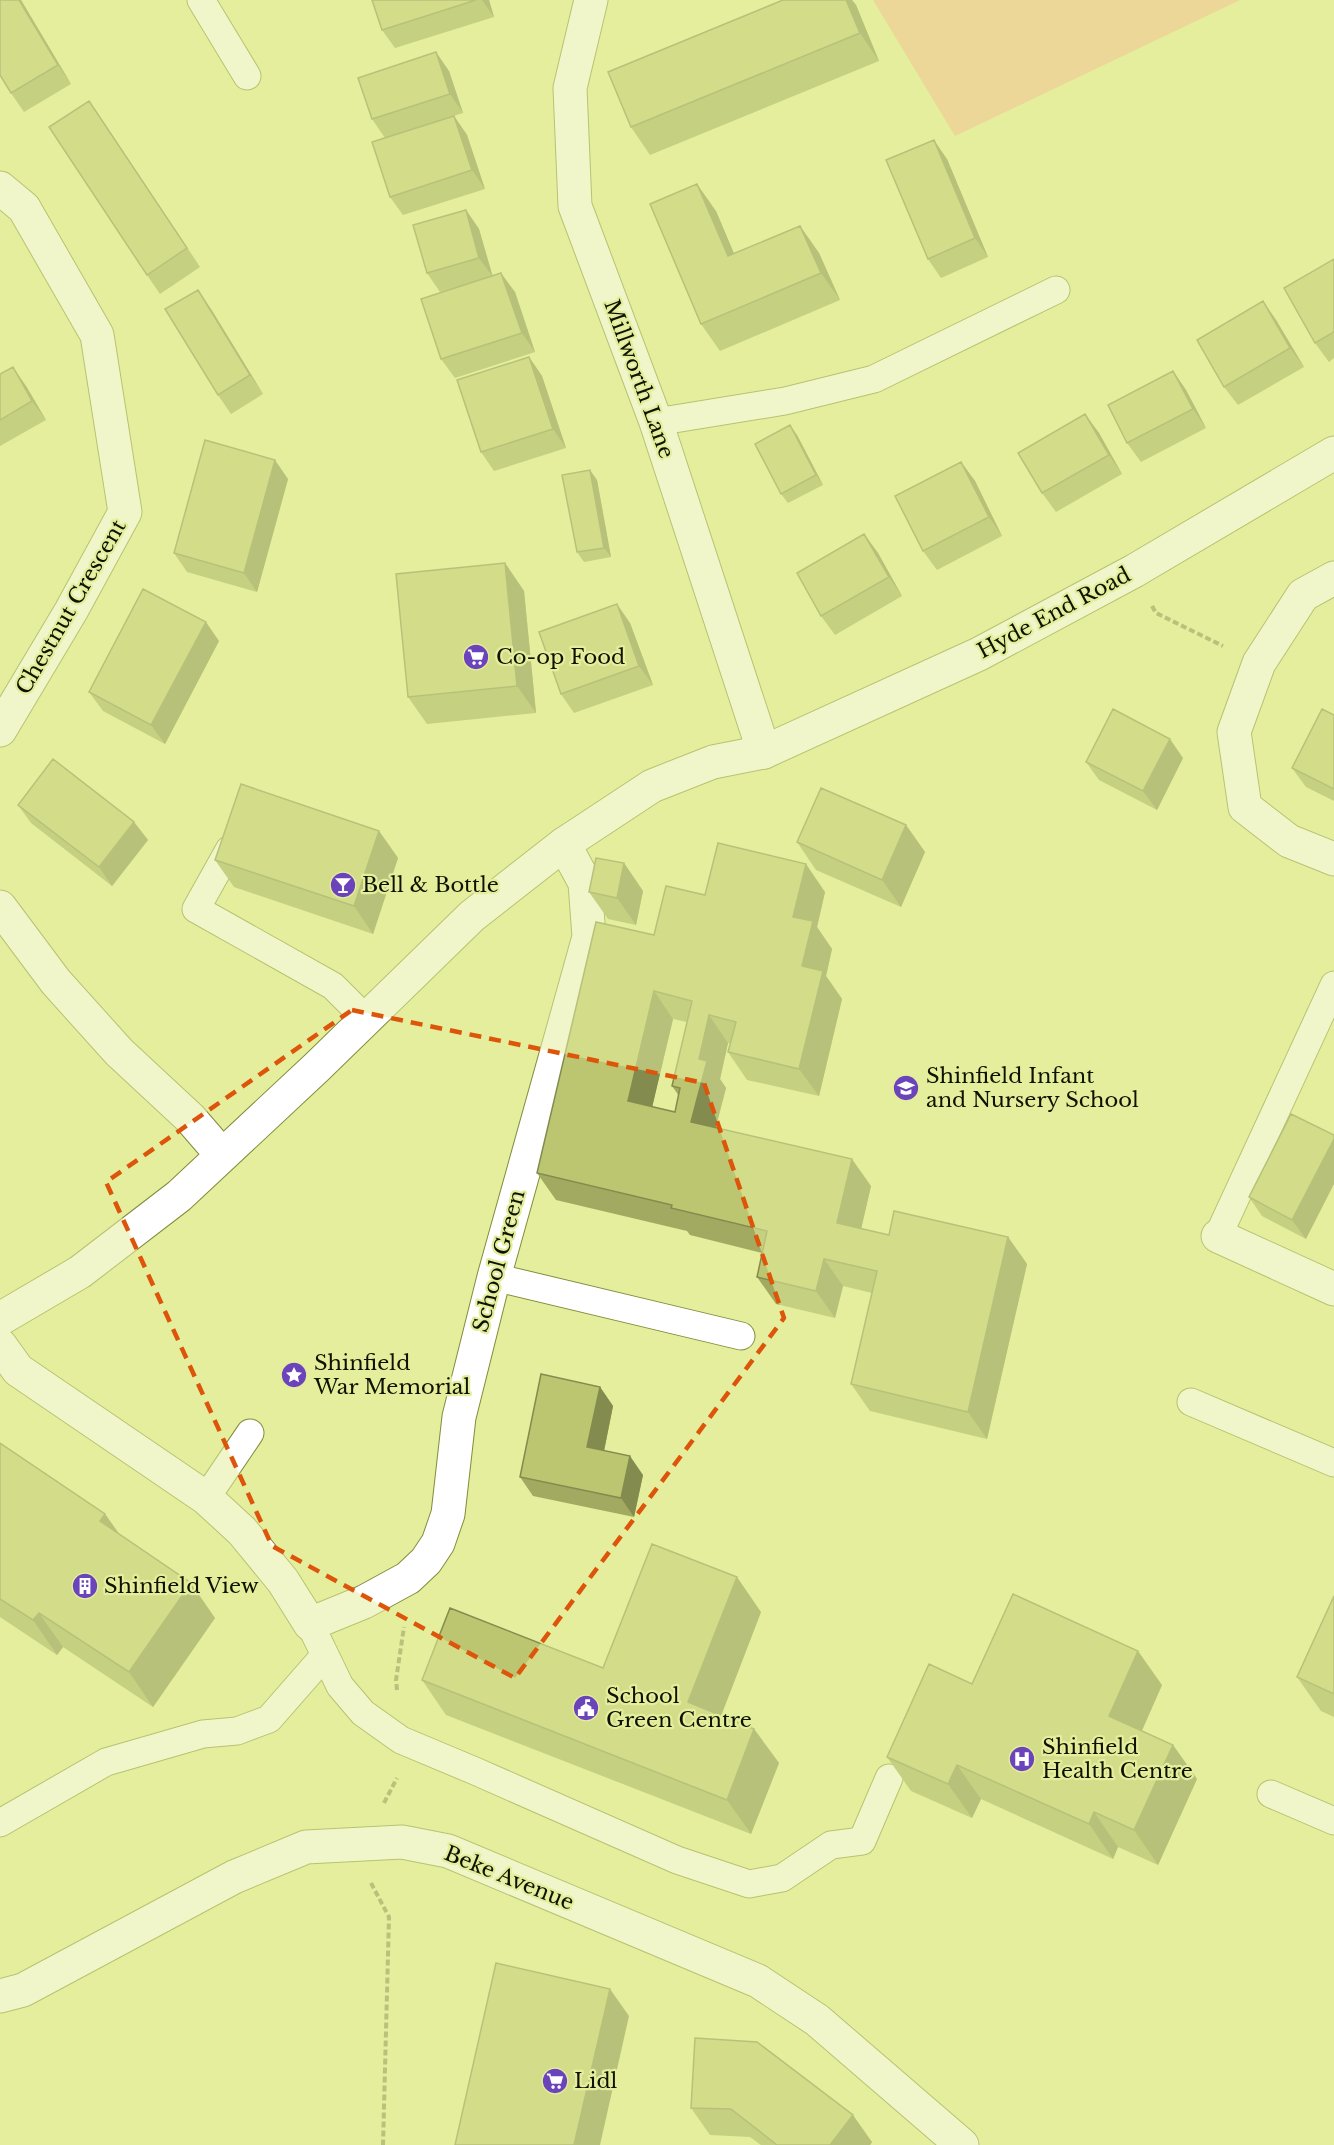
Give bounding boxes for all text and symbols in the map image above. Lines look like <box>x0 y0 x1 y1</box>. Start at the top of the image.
street label: Millworth Lane <box>598 296 680 462</box>
street label: Chestnut Crescent <box>10 515 132 699</box>
street label: Hyde End Road <box>973 562 1135 664</box>
supermarket icon: Co-op Food <box>461 642 491 672</box>
place label: Co-op Food <box>496 644 625 670</box>
bar icon: Bell & Bottle <box>328 870 358 900</box>
place label: Bell & Bottle <box>362 872 499 898</box>
place label: Shinfield Infant and Nursery School <box>926 1063 1139 1113</box>
school or university icon: Shinfield Infant and Nursery School <box>891 1073 921 1103</box>
street label: School Green <box>468 1187 530 1335</box>
place label: Shinfield War Memorial <box>313 1350 470 1400</box>
place icon: Shinfield War Memorial <box>279 1360 309 1390</box>
building icon: Shinfield View <box>70 1571 100 1601</box>
place label: Shinfield View <box>104 1573 259 1599</box>
place label: School Green Centre <box>606 1683 752 1733</box>
public building icon: School Green Centre <box>571 1693 601 1723</box>
place label: Shinfield Health Centre <box>1042 1734 1193 1784</box>
hospital icon: Shinfield Health Centre <box>1007 1744 1037 1774</box>
street label: Beke Avenue <box>440 1840 578 1916</box>
supermarket icon: Lidl <box>540 2066 570 2096</box>
place label: Lidl <box>574 2068 618 2094</box>

